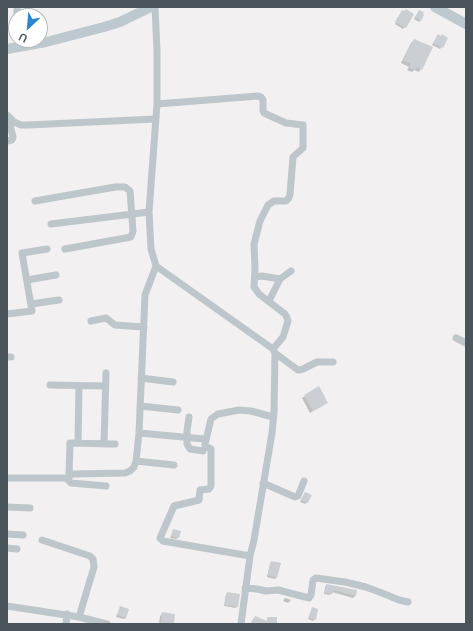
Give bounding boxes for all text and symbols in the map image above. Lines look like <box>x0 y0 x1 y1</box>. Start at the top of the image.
north arrow <box>8 8 48 48</box>
text: U <box>16 31 29 46</box>

